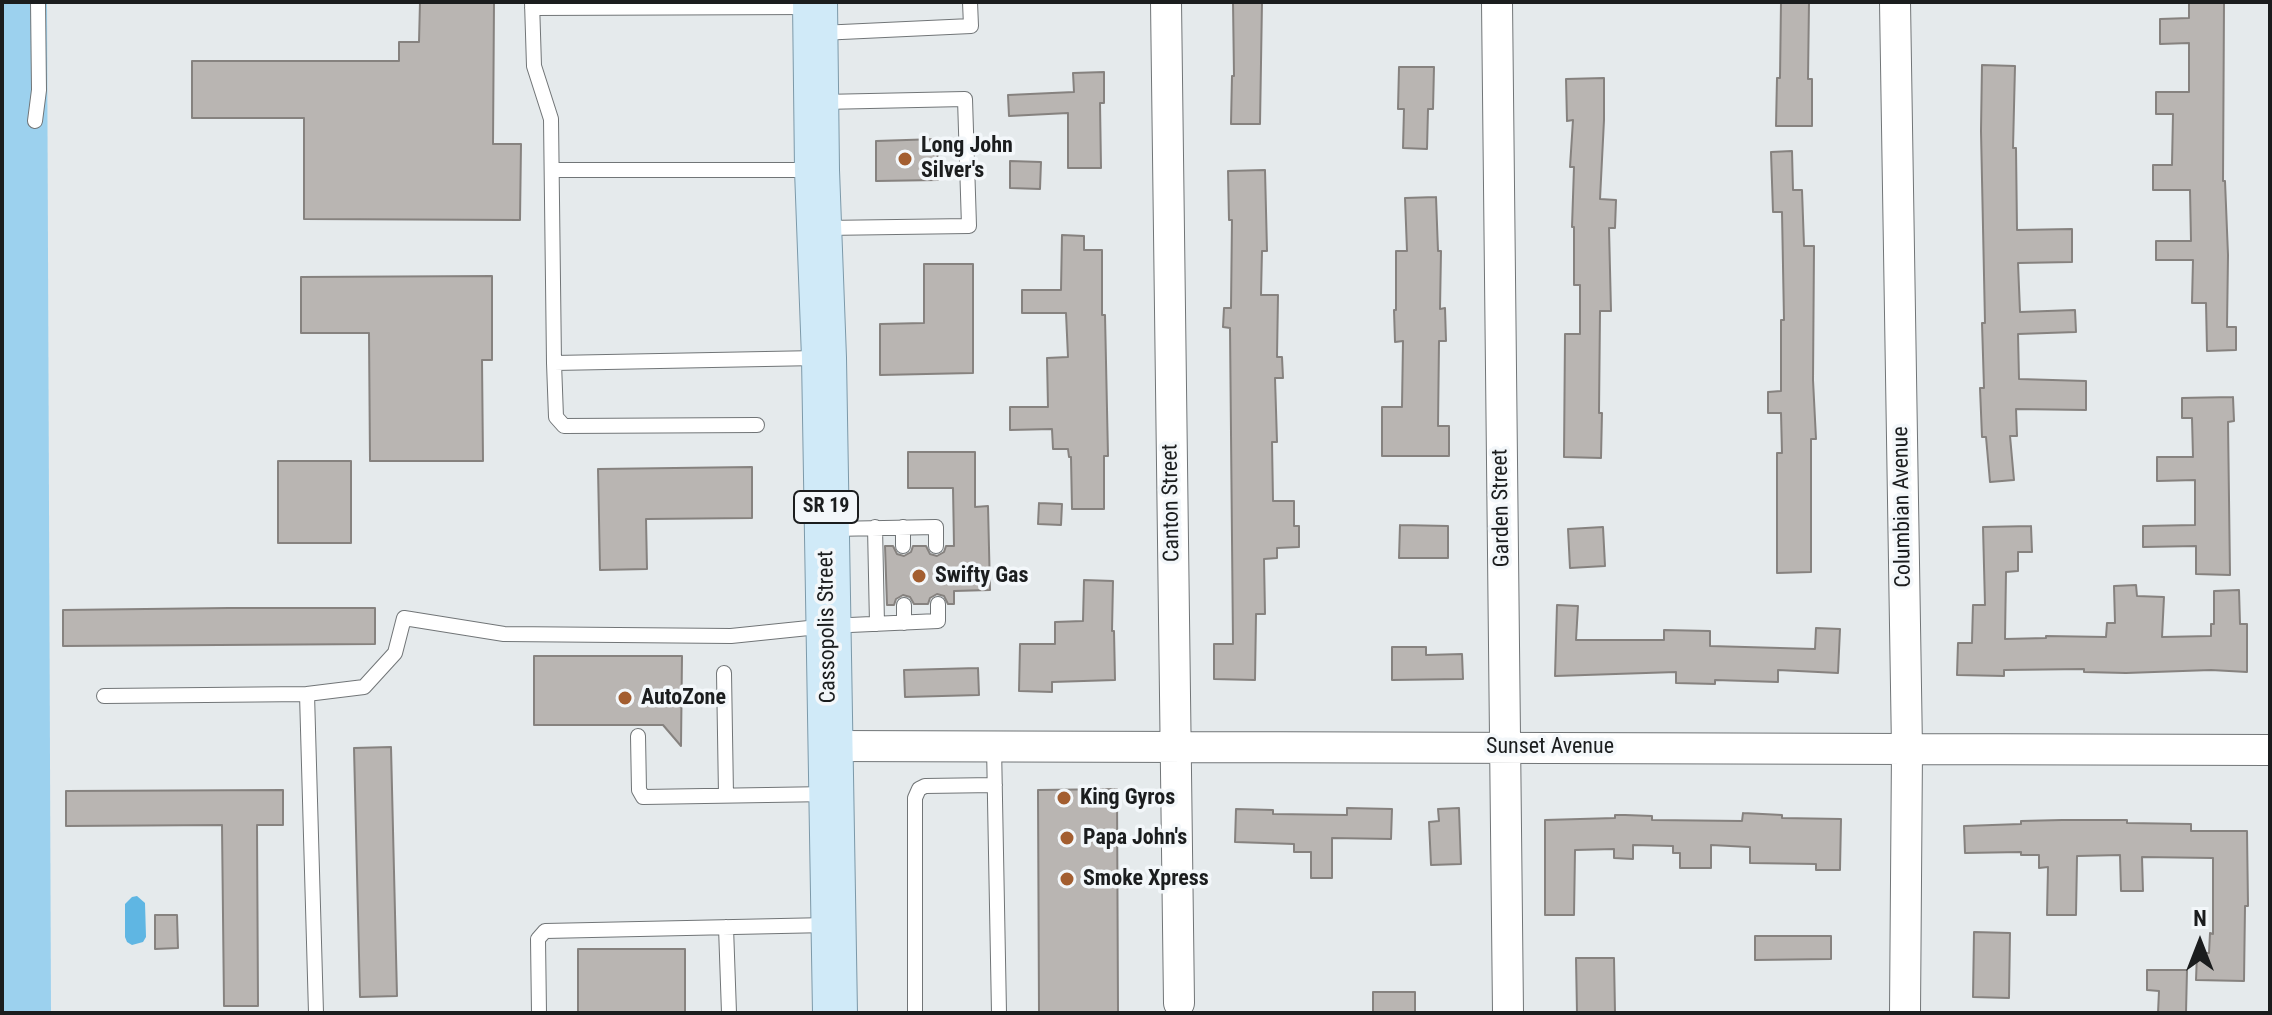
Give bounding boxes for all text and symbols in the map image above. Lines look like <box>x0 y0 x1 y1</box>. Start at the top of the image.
place label: Long John Silver's <box>921 133 1013 184</box>
marker: Long John Silver's <box>896 150 914 168</box>
street label: Columbian Avenue <box>1888 426 1918 588</box>
street label: Canton Street <box>1158 444 1186 562</box>
street label: Garden Street <box>1488 449 1516 567</box>
road number: SR 19 <box>794 491 858 523</box>
street label: Cassopolis Street <box>813 550 843 704</box>
place label: Swifty Gas <box>935 563 1028 589</box>
marker: Swifty Gas <box>910 567 928 585</box>
place label: AutoZone <box>641 685 726 711</box>
marker: AutoZone <box>616 689 634 707</box>
street label: Sunset Avenue <box>1486 734 1614 760</box>
place label: King Gyros <box>1080 785 1175 811</box>
marker: King Gyros <box>1055 789 1073 807</box>
place label: Papa John's <box>1083 825 1187 851</box>
marker: Papa John's <box>1058 829 1076 847</box>
place label: Smoke Xpress <box>1083 866 1209 892</box>
marker: Smoke Xpress <box>1058 870 1076 888</box>
north arrow <box>2160 903 2240 983</box>
text: N <box>2193 906 2207 931</box>

